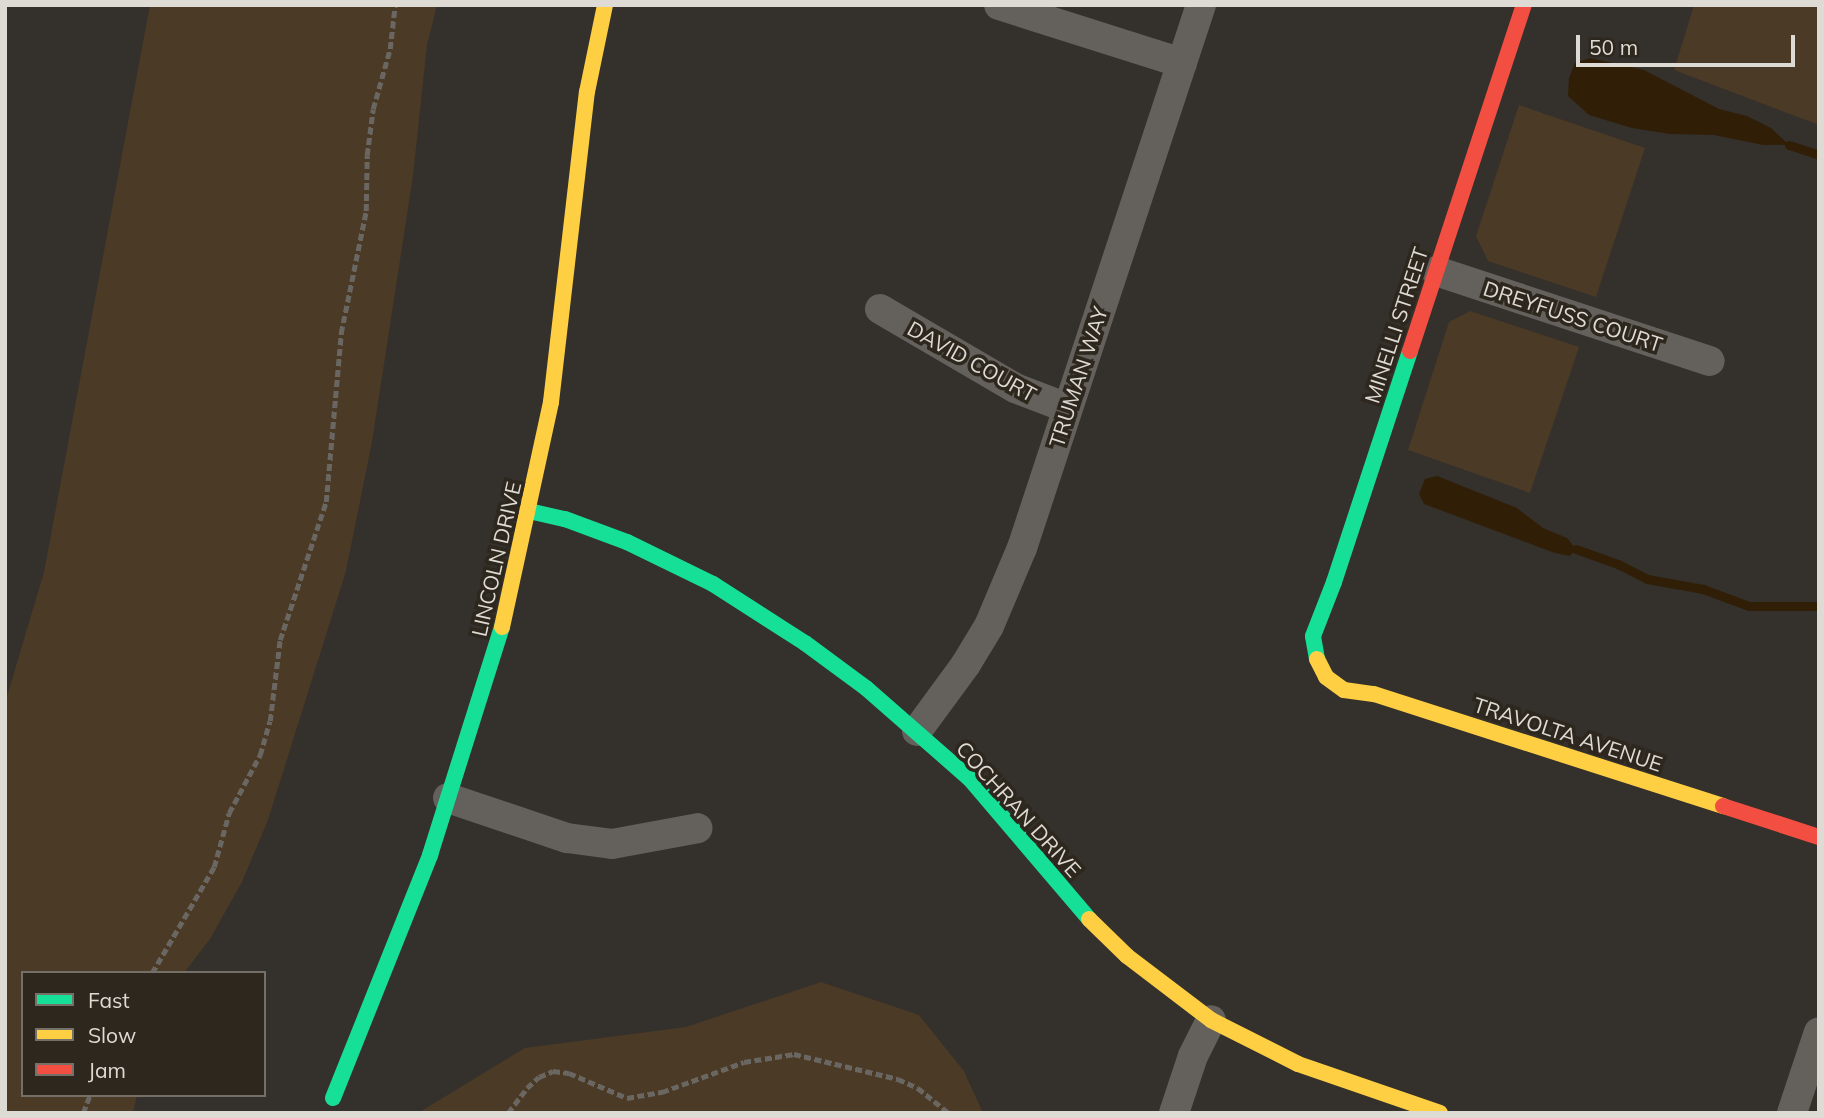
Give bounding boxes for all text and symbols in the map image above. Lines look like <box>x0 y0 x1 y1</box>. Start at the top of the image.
scale bar <box>1579 21 1798 65</box>
text: 50 m <box>1589 34 1638 60</box>
street label: MINELLI STREET <box>1359 244 1433 406</box>
street label: DREYFUSS COURT <box>1480 275 1666 357</box>
street label: TRUMAN WAY <box>1043 304 1113 450</box>
street label: DAVID COURT <box>903 315 1041 407</box>
street label: LINCOLN DRIVE <box>466 479 526 639</box>
street label: TRAVOLTA AVENUE <box>1470 692 1666 776</box>
street label: COCHRAN DRIVE <box>951 736 1087 882</box>
legend <box>21 971 266 1097</box>
text: Fast <box>88 987 130 1013</box>
text: Slow <box>88 1022 136 1048</box>
text: Jam <box>88 1057 126 1083</box>

